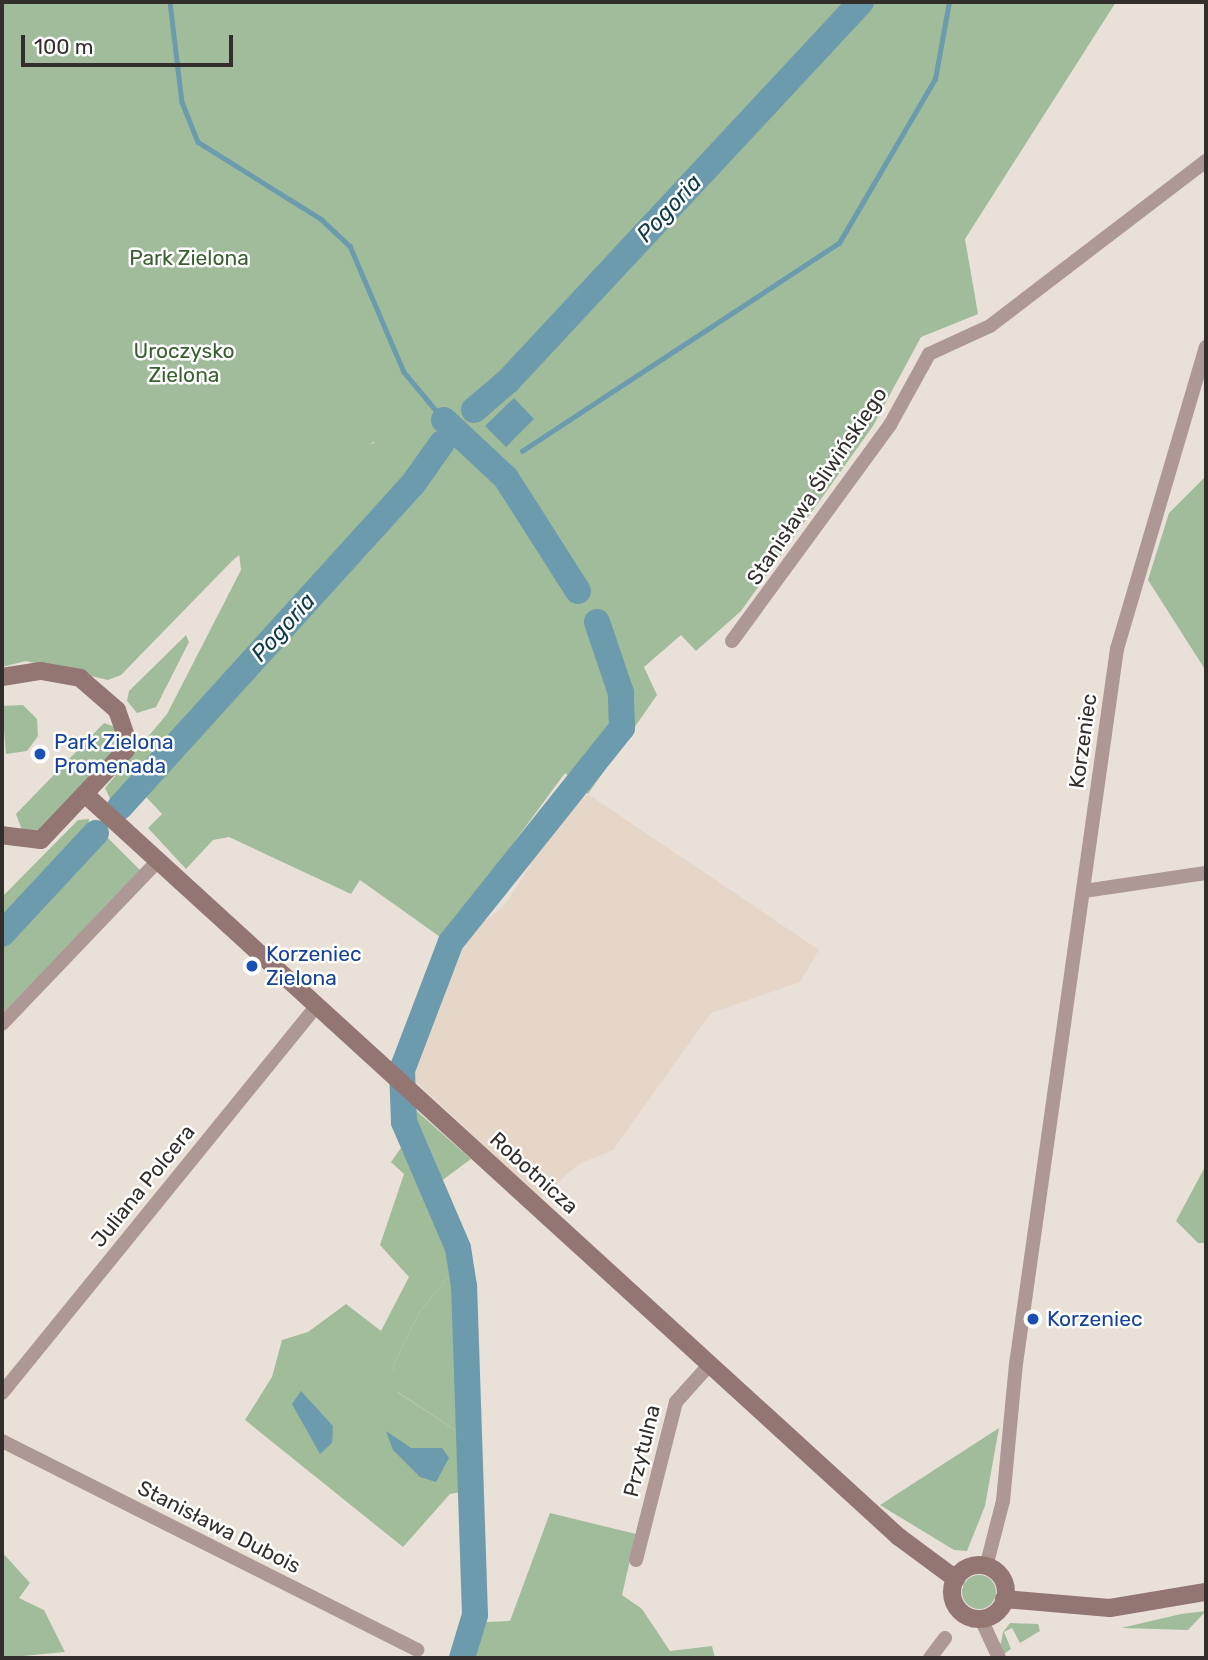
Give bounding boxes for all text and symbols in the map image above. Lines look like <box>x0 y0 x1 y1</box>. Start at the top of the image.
scale bar <box>24 21 236 65</box>
text: 100 m <box>34 34 93 59</box>
water label: Pogoria <box>631 168 707 248</box>
park label: Park Zielona <box>129 245 249 271</box>
park label: Uroczysko Zielona <box>133 338 235 388</box>
street label: Stanisława Śliwińskiego <box>741 382 893 590</box>
water label: Pogoria <box>245 587 321 667</box>
street label: Korzeniec <box>1064 692 1102 790</box>
place label: Park Zielona Promenada <box>54 729 174 779</box>
marker: Park Zielona Promenada <box>32 746 48 762</box>
place label: Korzeniec Zielona <box>266 941 362 991</box>
marker: Korzeniec Zielona <box>244 958 260 974</box>
street label: Juliana Polcera <box>86 1120 200 1252</box>
street label: Robotnicza <box>485 1127 583 1219</box>
place label: Korzeniec <box>1047 1306 1143 1332</box>
marker: Korzeniec <box>1025 1311 1041 1327</box>
street label: Przytulna <box>618 1402 666 1500</box>
street label: Stanisława Dubois <box>133 1475 305 1579</box>

